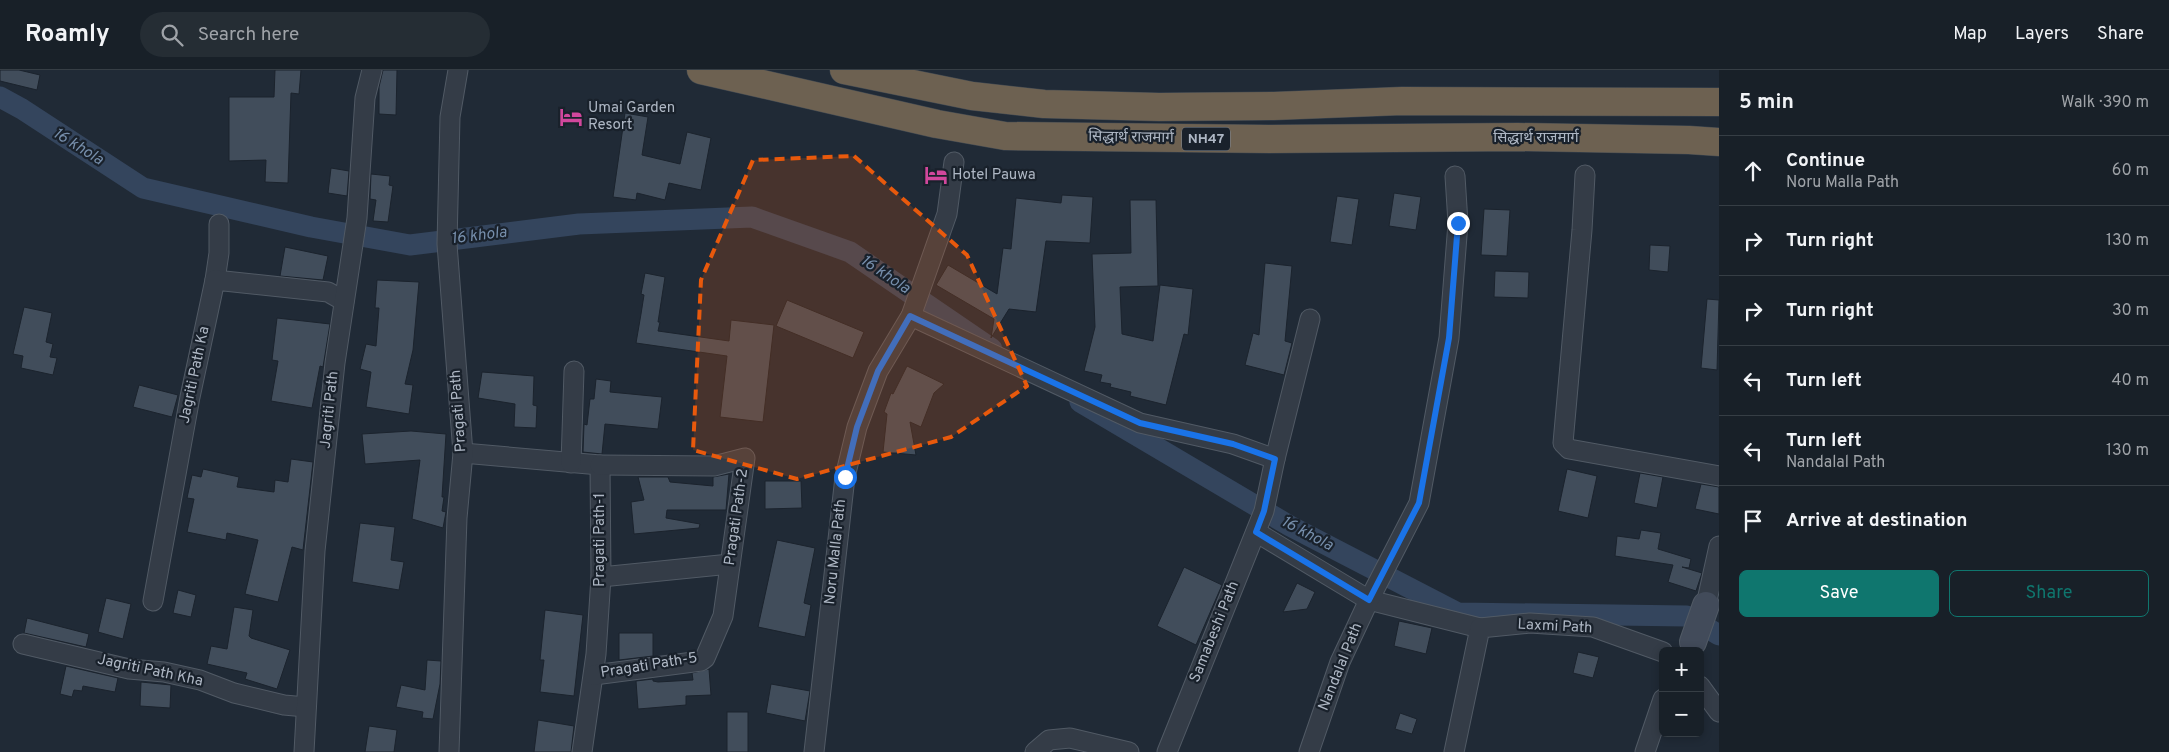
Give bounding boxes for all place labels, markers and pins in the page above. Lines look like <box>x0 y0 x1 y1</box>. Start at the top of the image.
place label: Umai Garden Resort <box>588 99 675 135</box>
hotel icon: Umai Garden Resort <box>558 104 584 130</box>
hotel icon: Hotel Pauwa <box>923 162 949 188</box>
place label: Hotel Pauwa <box>952 166 1036 185</box>

